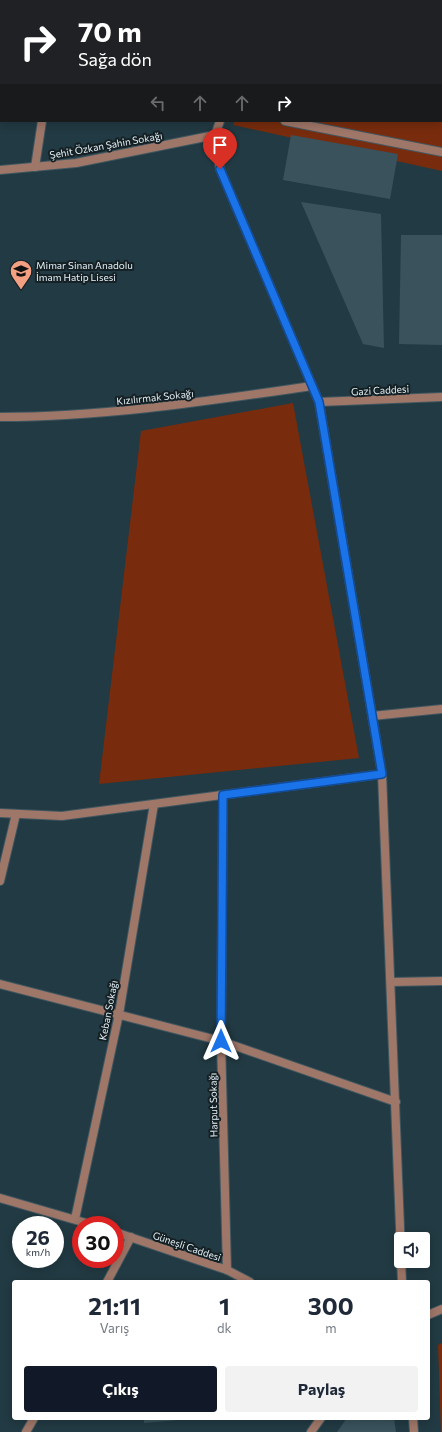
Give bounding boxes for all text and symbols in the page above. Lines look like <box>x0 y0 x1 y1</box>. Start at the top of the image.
text: 70 m <box>78 14 142 48</box>
icon: right <box>12 16 64 68</box>
text: Sağa dön <box>78 48 152 70</box>
icon: left <box>147 92 169 114</box>
icon: ahead <box>189 92 211 114</box>
icon: ahead <box>231 92 253 114</box>
icon: right <box>273 92 295 114</box>
pin <box>203 128 237 169</box>
street label: Şehit Özkan Şahin Sokağı <box>49 129 163 161</box>
icon: arrive <box>209 134 231 156</box>
school or university icon: Mimar Sinan Anadolu İmam Hatip Lisesi <box>8 258 34 291</box>
place label: Mimar Sinan Anadolu İmam Hatip Lisesi <box>36 259 133 283</box>
street label: Gazi Caddesi <box>351 382 409 398</box>
street label: Kızılırmak Sokağı <box>116 387 194 407</box>
street label: Keban Sokağı <box>96 979 120 1041</box>
position arrow <box>200 1020 242 1062</box>
street label: Harput Sokağı <box>206 1073 220 1137</box>
speed limit sign: 30 <box>72 1216 124 1268</box>
text: 26 <box>26 1225 50 1249</box>
street label: Güneşli Caddesi <box>151 1229 223 1263</box>
map controls <box>394 1232 430 1268</box>
button: sound <box>394 1232 430 1268</box>
text: km/h <box>26 1246 50 1258</box>
text: 21:11 <box>88 1291 141 1320</box>
text: 1 <box>219 1291 230 1320</box>
text: 300 <box>308 1291 354 1320</box>
text: Varış <box>100 1320 129 1336</box>
text: dk <box>217 1320 232 1336</box>
text: m <box>325 1320 336 1336</box>
button: Çıkış <box>24 1366 217 1412</box>
button: Paylaş <box>225 1366 418 1412</box>

